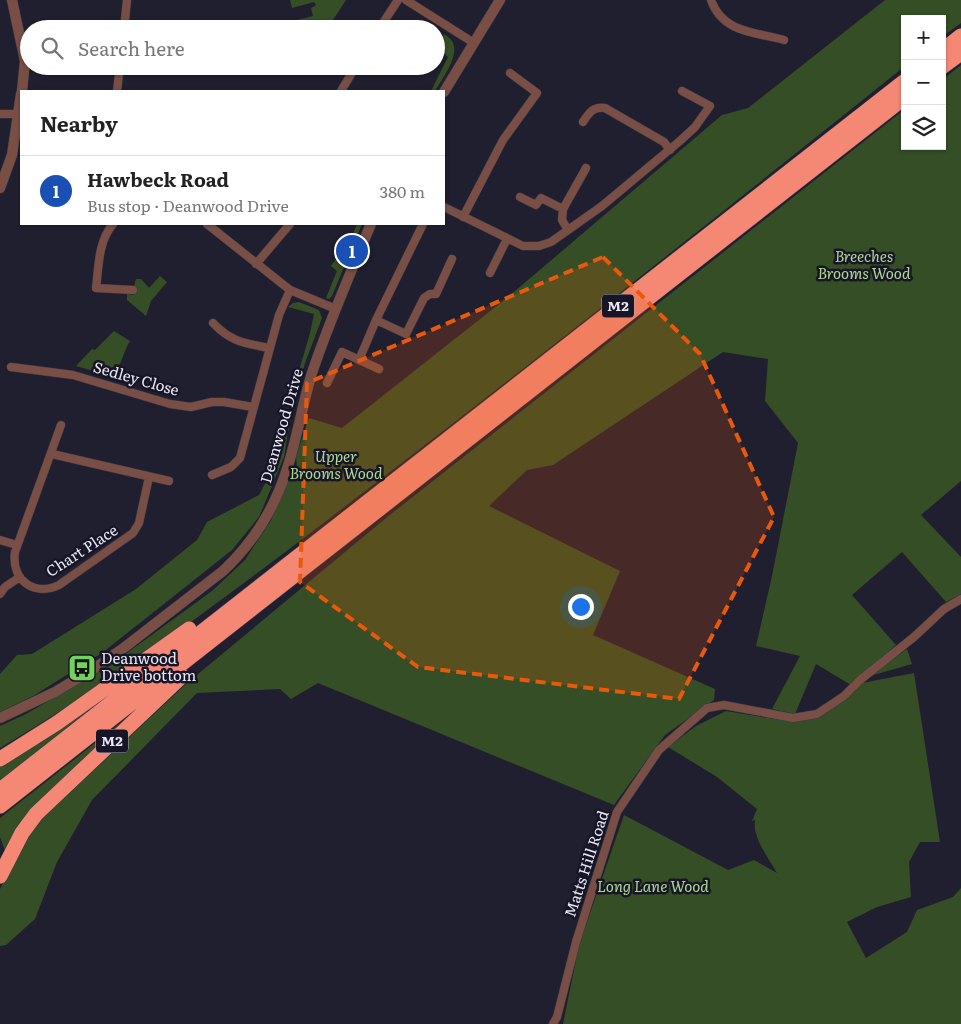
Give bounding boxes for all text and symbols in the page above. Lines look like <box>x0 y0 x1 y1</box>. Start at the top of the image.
map controls <box>901 15 946 150</box>
button: + <box>901 15 946 60</box>
search box <box>20 20 445 75</box>
icon: search <box>38 34 66 62</box>
text: Search here <box>78 34 185 62</box>
button: − <box>901 60 946 105</box>
button: layers <box>901 105 946 150</box>
text: Nearby <box>40 107 118 138</box>
text: Hawbeck Road <box>87 165 229 193</box>
text: 1 <box>53 179 59 203</box>
text: 380 m <box>380 179 425 203</box>
text: Bus stop · Deanwood Drive <box>87 193 289 217</box>
pin: 1 <box>336 232 368 270</box>
park label: Breeches Brooms Wood <box>817 244 911 284</box>
road number: M2 <box>602 294 634 318</box>
street label: Sedley Close <box>91 354 182 401</box>
street label: Deanwood Drive <box>253 365 308 486</box>
park label: Upper Brooms Wood <box>289 444 383 484</box>
street label: Chart Place <box>41 518 122 582</box>
your location <box>568 594 594 620</box>
place label: Deanwood Drive bottom <box>101 646 197 686</box>
bus stop icon: Deanwood Drive bottom <box>67 653 97 683</box>
road number: M2 <box>96 729 128 752</box>
street label: Matts Hill Road <box>557 807 614 920</box>
park label: Long Lane Wood <box>597 874 709 897</box>

